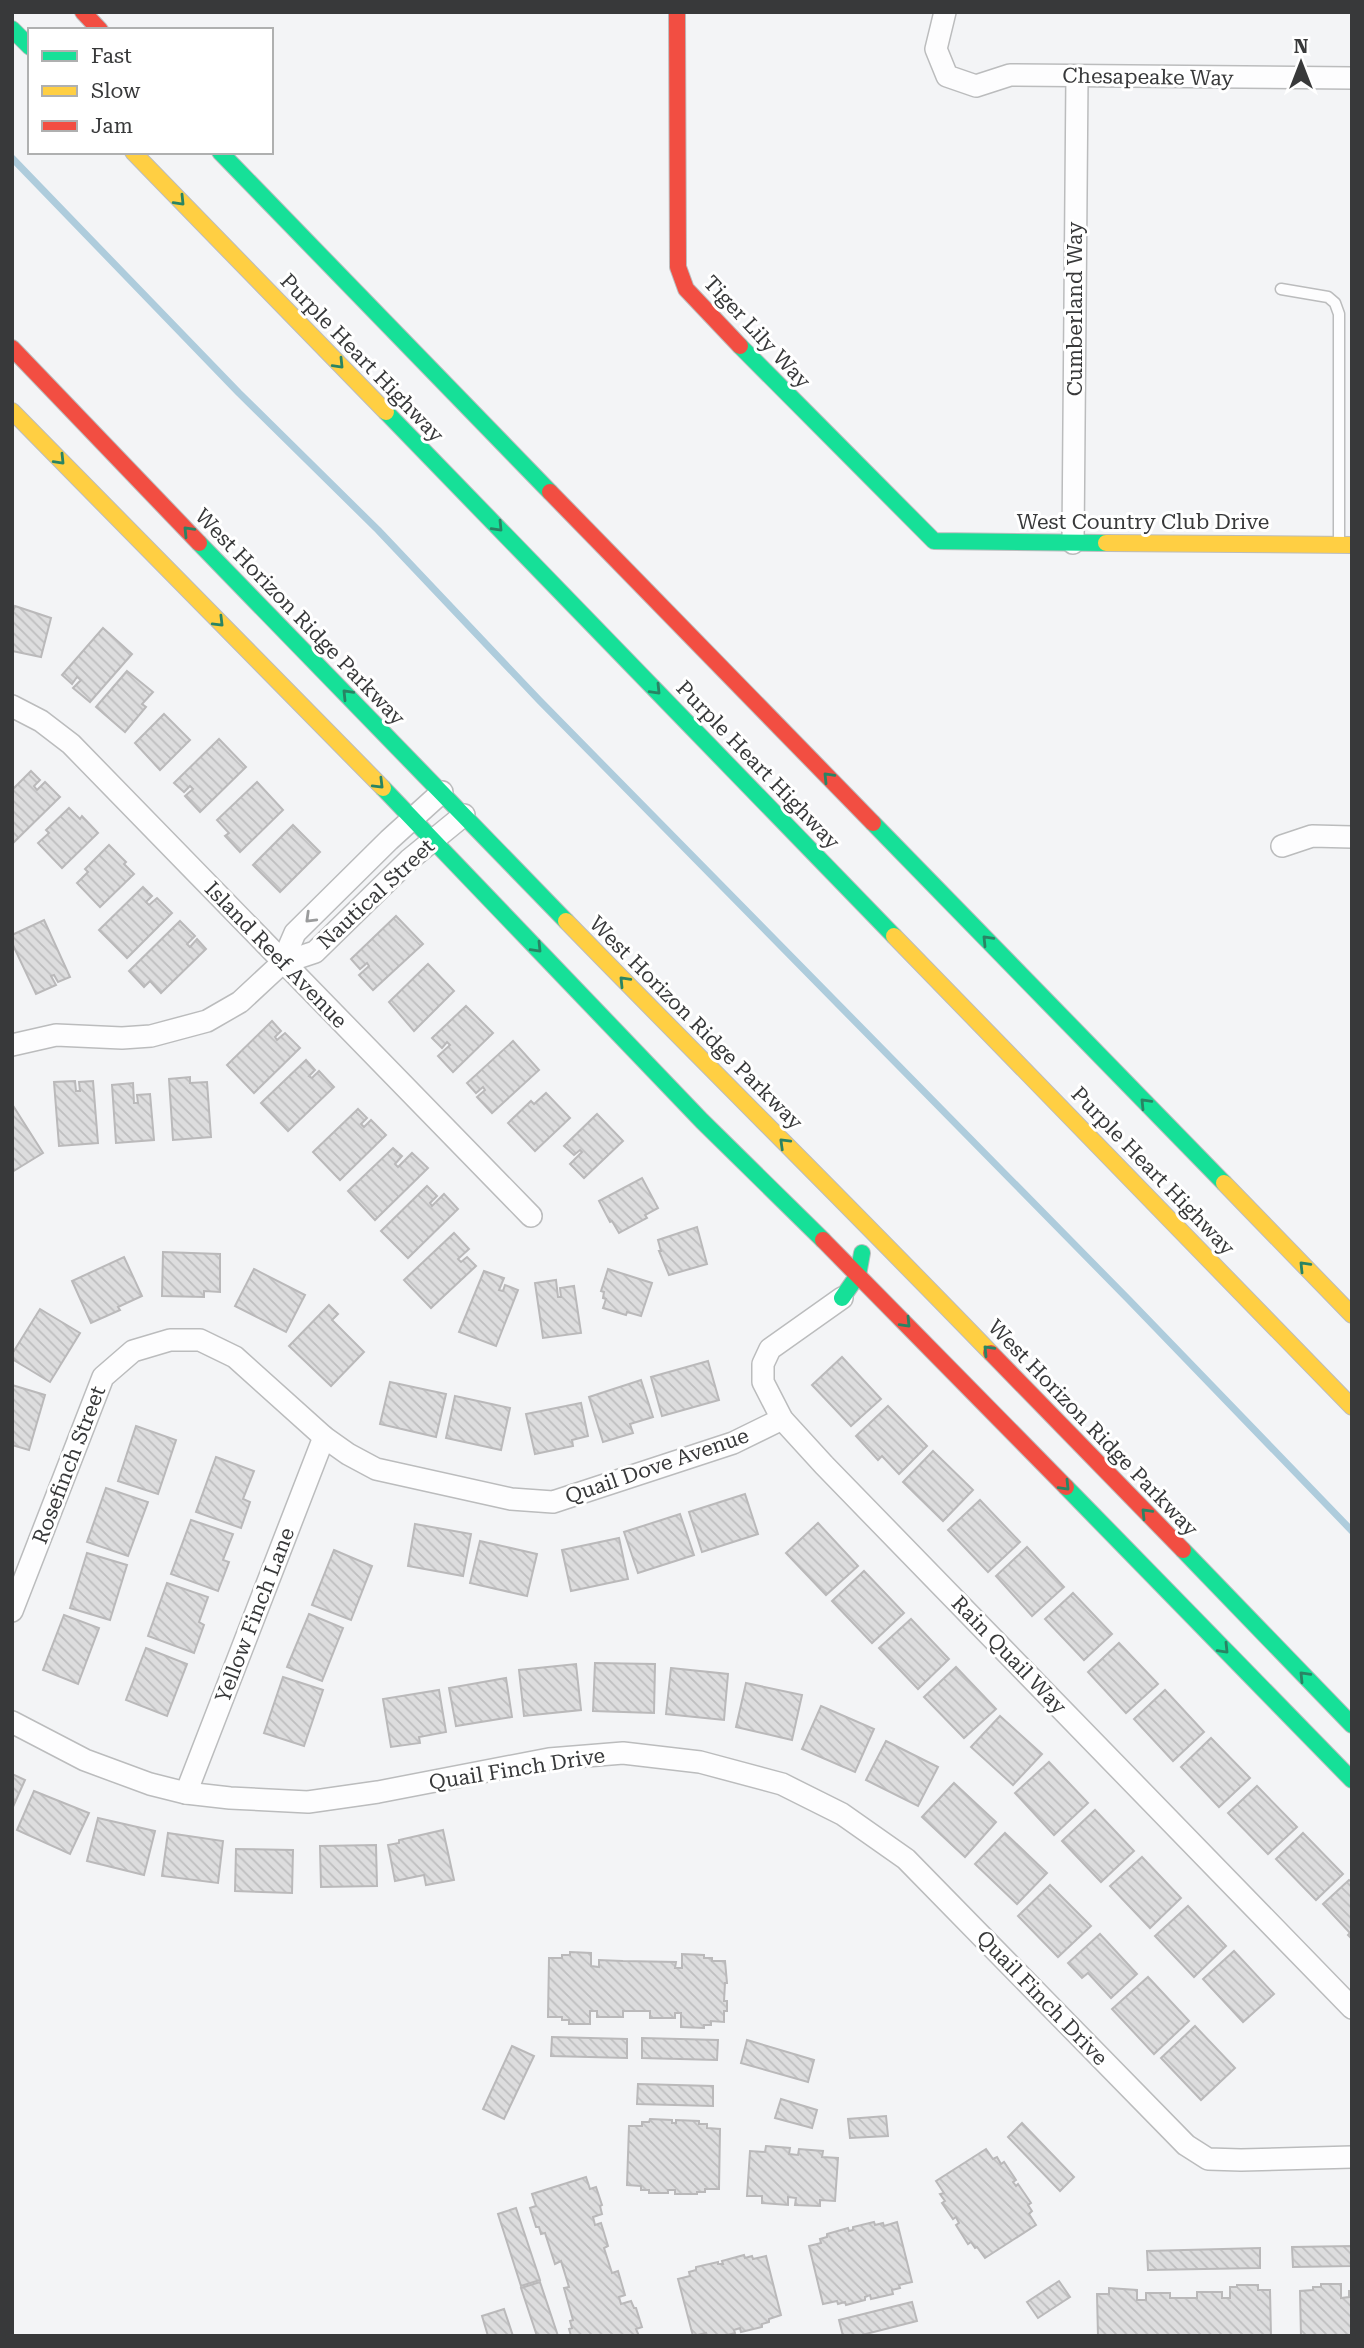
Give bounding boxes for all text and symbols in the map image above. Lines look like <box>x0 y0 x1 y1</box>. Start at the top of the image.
legend <box>28 28 273 154</box>
north arrow <box>1266 28 1336 98</box>
text: N <box>1294 35 1309 58</box>
text: Fast <box>91 44 132 68</box>
street label: Chesapeake Way <box>1062 64 1234 91</box>
text: Slow <box>91 79 141 103</box>
text: Jam <box>91 114 133 138</box>
one-way arrow <box>172 193 185 206</box>
street label: Cumberland Way <box>1063 221 1087 396</box>
street label: Purple Heart Highway <box>275 269 449 448</box>
street label: Tiger Lily Way <box>699 271 816 394</box>
one-way arrow <box>330 356 343 369</box>
one-way arrow <box>52 451 65 464</box>
street label: West Horizon Ridge Parkway <box>190 504 410 731</box>
street label: West Country Club Drive <box>1017 510 1269 534</box>
one-way arrow <box>489 519 502 532</box>
one-way arrow <box>183 527 196 540</box>
one-way arrow <box>211 614 224 627</box>
street label: Purple Heart Highway <box>671 676 845 855</box>
one-way arrow <box>648 682 661 695</box>
one-way arrow <box>342 690 355 703</box>
one-way arrow <box>824 773 837 786</box>
one-way arrow <box>371 776 384 789</box>
street label: Nautical Street <box>313 834 439 954</box>
street label: Island Reef Avenue <box>200 877 352 1033</box>
one-way arrow <box>306 909 319 922</box>
street label: West Horizon Ridge Parkway <box>584 911 808 1135</box>
one-way arrow <box>982 936 995 949</box>
one-way arrow <box>529 940 541 953</box>
one-way arrow <box>620 976 633 989</box>
street label: Purple Heart Highway <box>1066 1082 1240 1261</box>
one-way arrow <box>1141 1099 1154 1112</box>
one-way arrow <box>779 1138 792 1151</box>
one-way arrow <box>1300 1262 1313 1275</box>
one-way arrow <box>898 1315 911 1328</box>
street label: West Horizon Ridge Parkway <box>983 1315 1203 1542</box>
one-way arrow <box>983 1345 996 1358</box>
street label: Rosefinch Street <box>28 1383 110 1547</box>
street label: Quail Dove Avenue <box>562 1423 752 1509</box>
one-way arrow <box>1057 1478 1070 1491</box>
one-way arrow <box>1141 1508 1154 1521</box>
street label: Yellow Finch Lane <box>211 1524 299 1706</box>
street label: Rain Quail Way <box>947 1591 1072 1719</box>
one-way arrow <box>1216 1640 1229 1653</box>
one-way arrow <box>1300 1672 1313 1685</box>
street label: Quail Finch Drive <box>427 1743 607 1795</box>
street label: Quail Finch Drive <box>972 1926 1112 2070</box>

